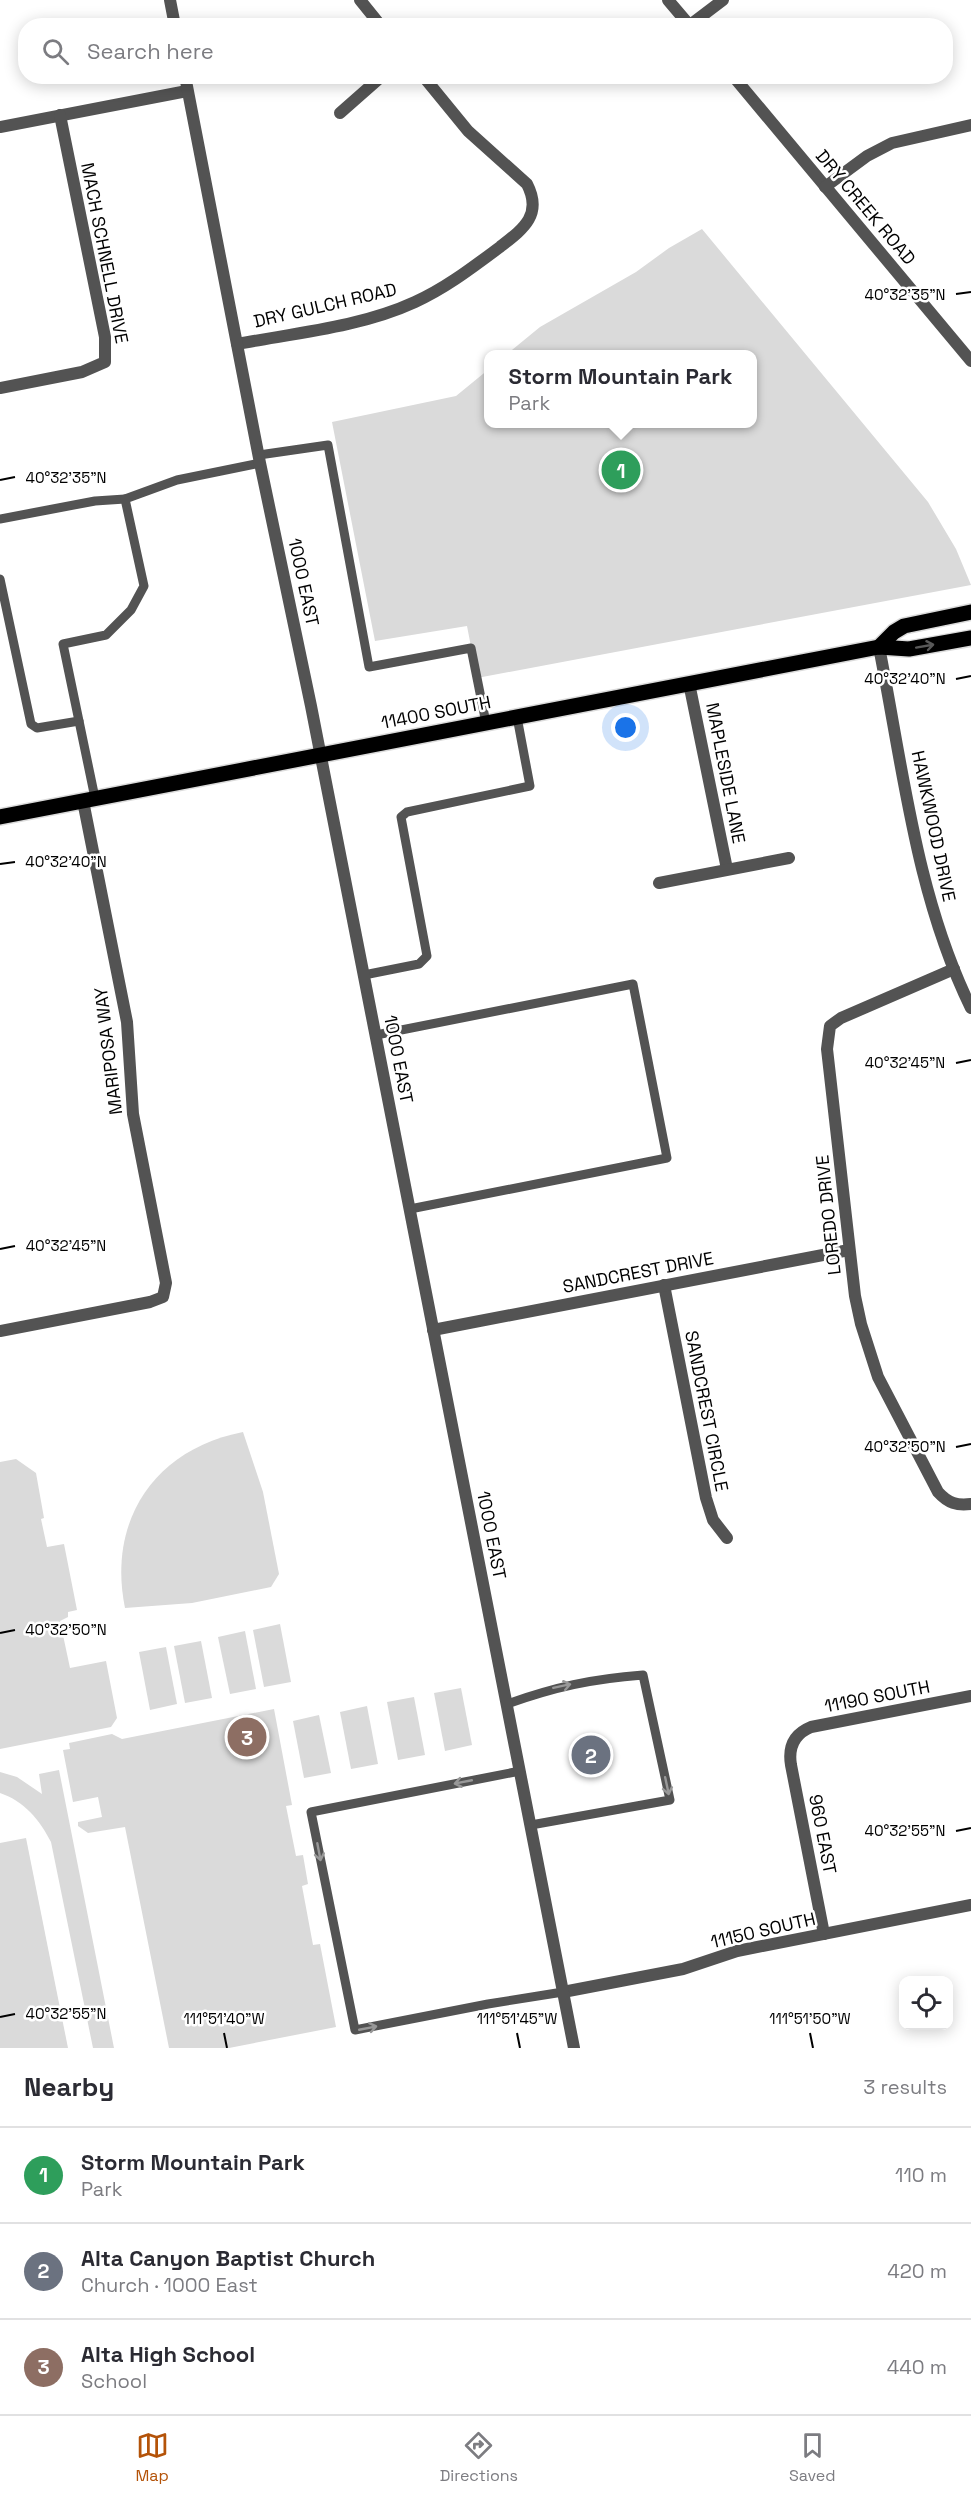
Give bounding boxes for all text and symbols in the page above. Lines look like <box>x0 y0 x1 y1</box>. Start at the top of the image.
search box <box>18 18 953 84</box>
icon: search <box>39 35 72 68</box>
text: Search here <box>87 37 214 65</box>
street label: DRY CREEK ROAD <box>811 145 921 269</box>
street label: MACH SCHNELL DRIVE <box>76 161 134 345</box>
street label: DRY GULCH ROAD <box>251 277 399 333</box>
text: 40°32'35"N <box>865 285 945 304</box>
popup <box>484 350 757 428</box>
text: Storm Mountain Park <box>509 362 732 390</box>
text: Park <box>509 390 550 416</box>
pin: 1 <box>602 448 640 492</box>
text: 40°32'35"N <box>26 468 106 487</box>
street label: 1000 EAST <box>283 536 325 628</box>
one-way arrow <box>915 640 935 651</box>
text: 40°32'40"N <box>864 669 946 688</box>
street label: 11400 SOUTH <box>379 690 493 734</box>
street label: MAPLESIDE LANE <box>701 701 751 845</box>
your location <box>611 713 640 742</box>
street label: HAWKWOOD DRIVE <box>907 748 961 904</box>
text: 40°32'40"N <box>25 852 107 871</box>
street label: MARIPOSA WAY <box>89 986 127 1116</box>
street label: 1000 EAST <box>379 1013 419 1105</box>
text: 40°32'45"N <box>865 1053 945 1072</box>
street label: LOREDO DRIVE <box>810 1154 846 1276</box>
text: 40°32'45"N <box>26 1236 106 1255</box>
street label: SANDCREST DRIVE <box>560 1246 716 1298</box>
street label: SANDCREST CIRCLE <box>680 1329 734 1493</box>
text: 40°32'50"N <box>864 1437 946 1456</box>
street label: 1000 EAST <box>472 1489 512 1581</box>
text: 40°32'50"N <box>25 1620 107 1639</box>
street label: 11190 SOUTH <box>822 1674 932 1718</box>
one-way arrow <box>553 1679 572 1691</box>
pin: 3 <box>228 1714 266 1760</box>
pin: 2 <box>572 1732 610 1778</box>
one-way arrow <box>662 1776 673 1795</box>
one-way arrow <box>453 1777 473 1788</box>
street label: 960 EAST <box>804 1792 842 1876</box>
text: 40°32'55"N <box>865 1821 945 1840</box>
one-way arrow <box>314 1842 325 1862</box>
street label: 11150 SOUTH <box>708 1907 818 1953</box>
map controls <box>899 1976 953 2030</box>
button: locate <box>899 1976 953 2030</box>
text: 40°32'55"N <box>26 2004 106 2023</box>
text: 111°51'40"W <box>183 2009 265 2028</box>
text: 111°51'45"W <box>477 2009 557 2028</box>
text: 111°51'50"W <box>769 2009 851 2028</box>
one-way arrow <box>358 2022 377 2033</box>
text: Nearby <box>24 2070 114 2104</box>
text: 3 results <box>863 2074 947 2100</box>
text: Storm Mountain Park <box>81 2148 305 2176</box>
text: 1 <box>39 2162 48 2188</box>
text: 110 m <box>895 2162 947 2188</box>
text: Park <box>81 2176 123 2202</box>
text: Alta Canyon Baptist Church <box>81 2244 375 2272</box>
text: 2 <box>38 2258 49 2284</box>
text: 420 m <box>887 2258 947 2284</box>
text: Church · 1000 East <box>81 2272 258 2298</box>
text: Alta High School <box>81 2340 255 2368</box>
text: 3 <box>37 2354 50 2380</box>
text: 440 m <box>887 2354 947 2380</box>
text: School <box>81 2368 147 2394</box>
tab: Map <box>135 2429 169 2486</box>
tab: Directions <box>440 2429 518 2486</box>
tab: Saved <box>789 2429 836 2486</box>

